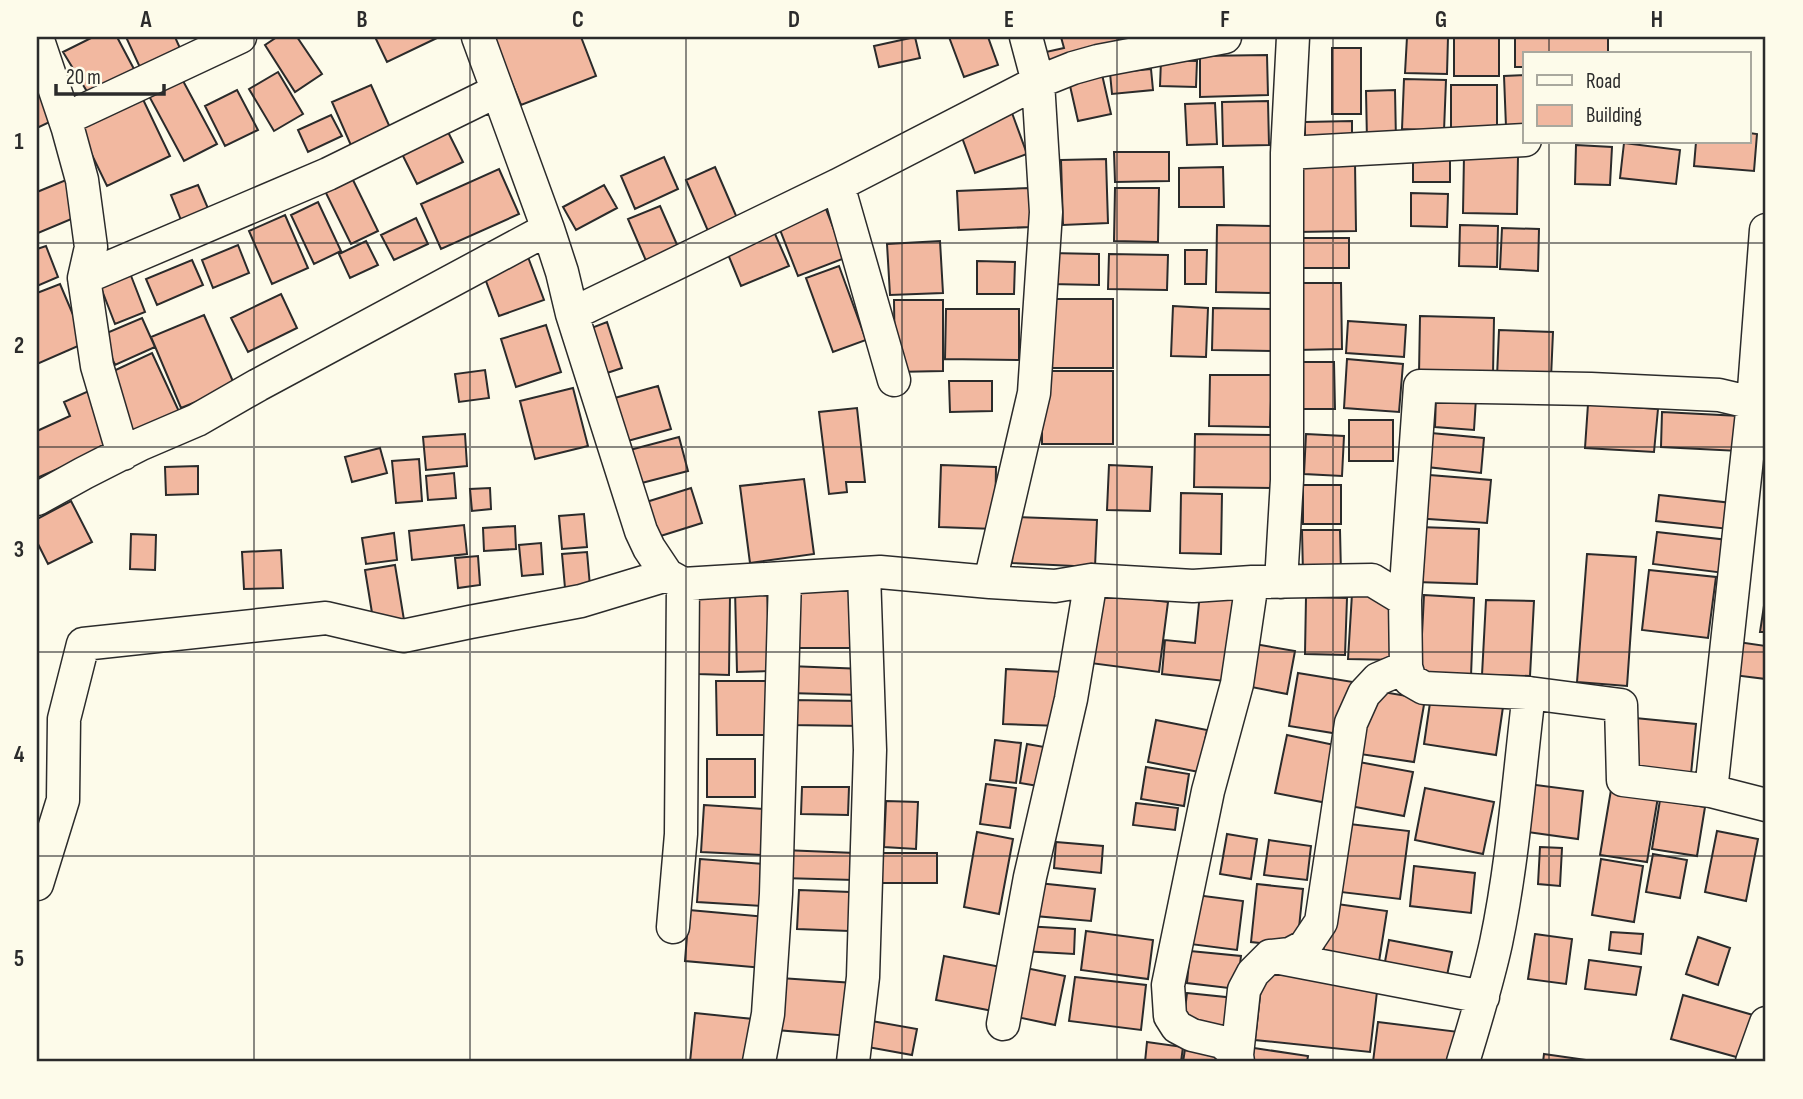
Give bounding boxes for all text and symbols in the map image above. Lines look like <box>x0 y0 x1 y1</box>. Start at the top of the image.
text: A <box>140 6 153 34</box>
text: B <box>357 6 368 34</box>
text: C <box>572 6 584 34</box>
text: D <box>788 6 800 34</box>
text: E <box>1004 6 1014 34</box>
text: F <box>1220 6 1230 34</box>
text: G <box>1435 6 1447 34</box>
text: H <box>1651 6 1663 34</box>
scale bar <box>56 52 164 96</box>
legend <box>1523 52 1750 144</box>
text: 20 m <box>66 65 101 90</box>
text: Road <box>1586 69 1621 94</box>
text: Building <box>1586 103 1642 128</box>
text: 1 <box>14 128 24 156</box>
text: 2 <box>14 332 24 360</box>
text: 3 <box>14 536 24 564</box>
text: 4 <box>14 741 25 769</box>
text: 5 <box>14 945 24 973</box>

